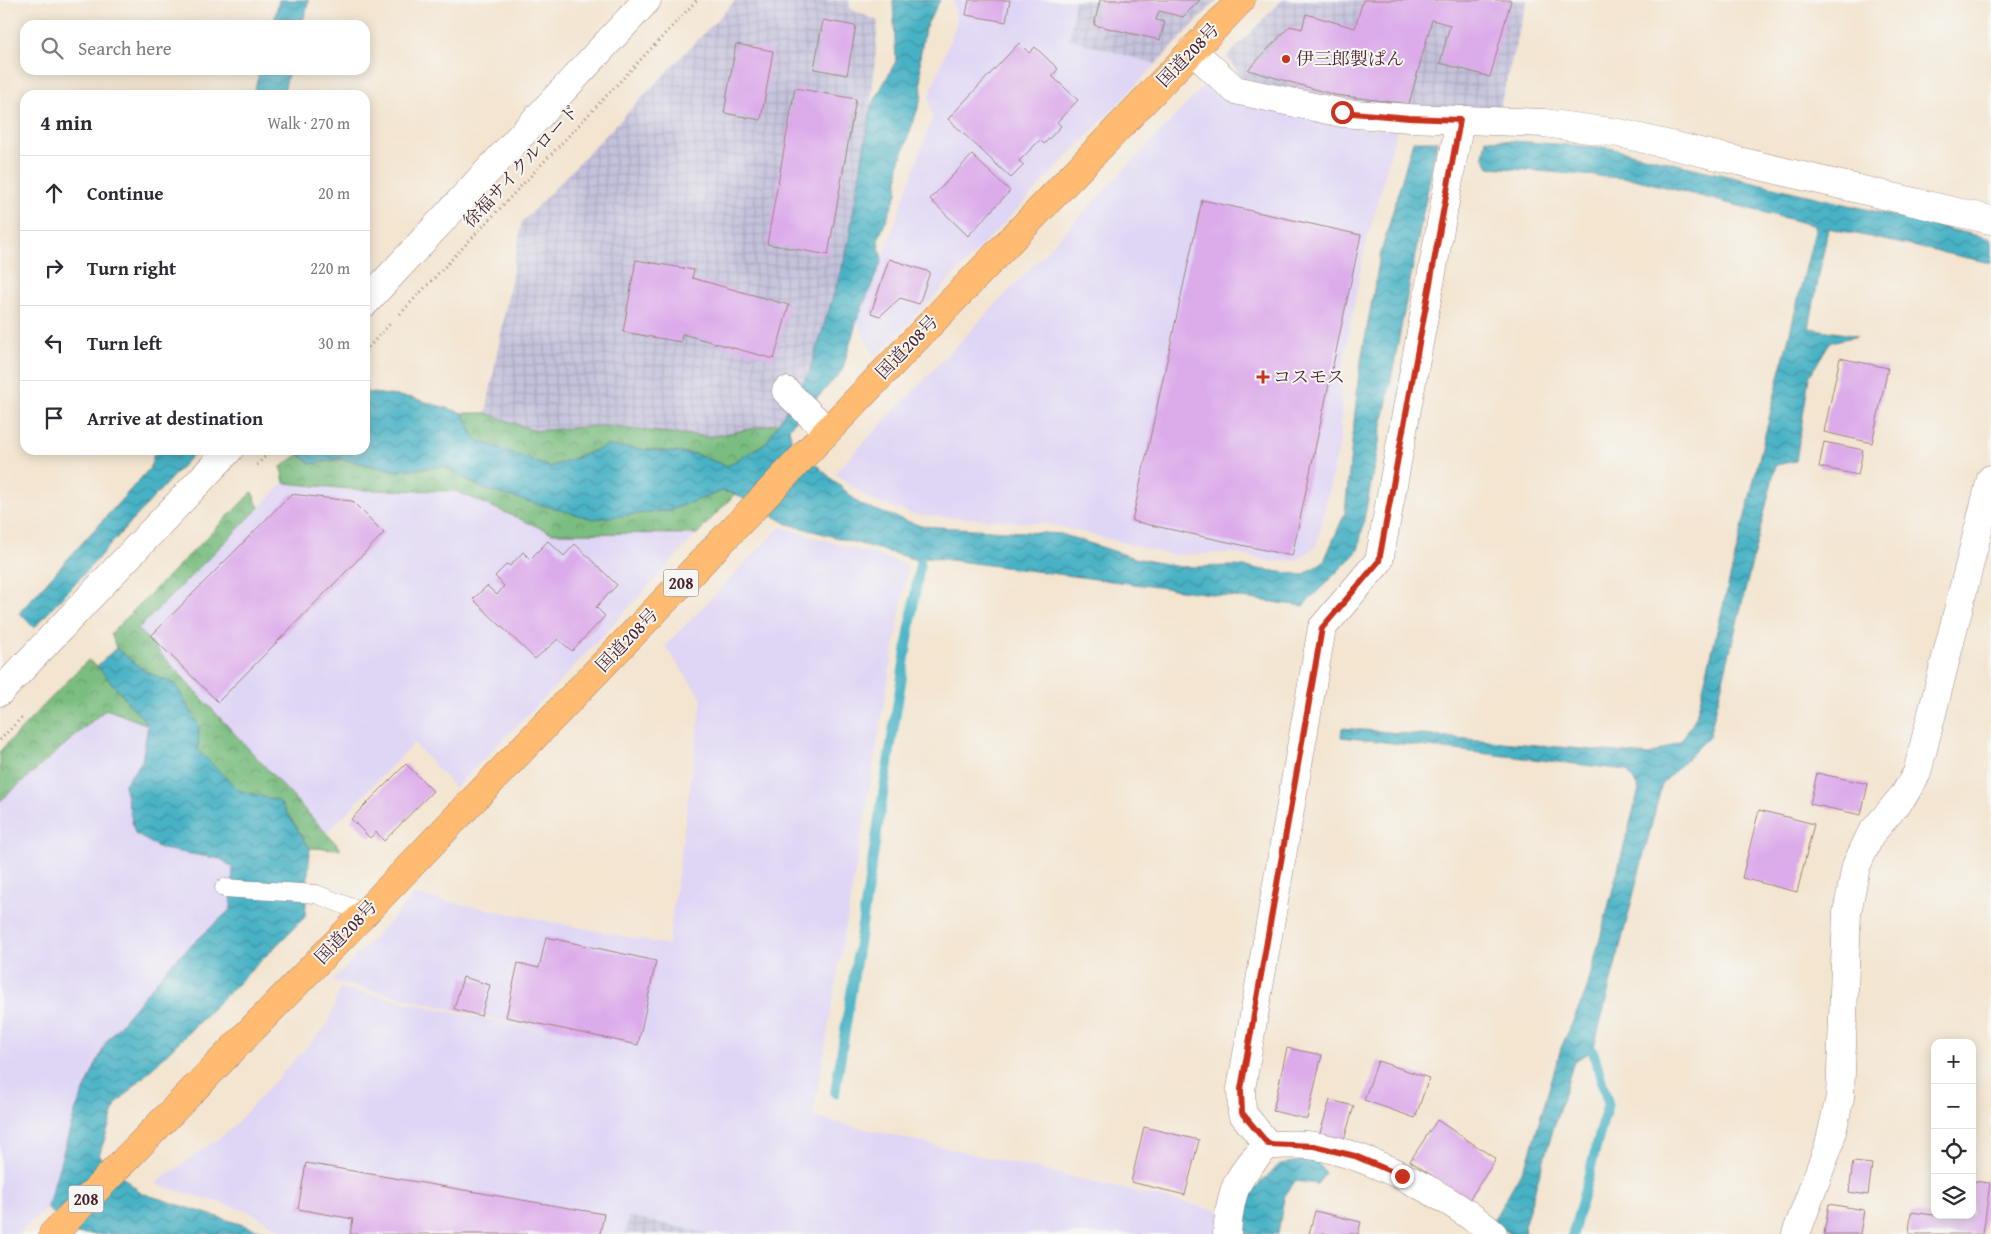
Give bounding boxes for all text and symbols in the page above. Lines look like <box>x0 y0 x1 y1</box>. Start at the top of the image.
street label: 国道208号 <box>1150 17 1225 93</box>
search box <box>20 20 370 75</box>
icon: search <box>38 34 66 62</box>
text: Search here <box>78 34 172 62</box>
place label: 伊三郎製ぱん <box>1296 45 1404 72</box>
marker: 伊三郎製ぱん <box>1280 53 1292 65</box>
street label: 徐福サイクルロード <box>456 98 585 233</box>
route start <box>1331 101 1354 124</box>
text: 4 min <box>40 107 92 138</box>
text: Walk · 270 m <box>267 111 350 135</box>
icon: ahead <box>40 179 68 207</box>
text: Continue <box>87 179 164 207</box>
text: 20 m <box>318 181 350 205</box>
icon: right <box>40 254 68 282</box>
text: Turn right <box>87 254 176 282</box>
text: 220 m <box>310 256 350 280</box>
street label: 国道208号 <box>869 309 944 385</box>
icon: left <box>40 329 68 357</box>
text: Turn left <box>87 329 162 357</box>
text: 30 m <box>318 331 350 355</box>
place label: コスモス <box>1273 363 1345 390</box>
marker: コスモス <box>1257 371 1269 383</box>
icon: arrive <box>40 404 68 432</box>
text: Arrive at destination <box>87 404 263 432</box>
road number: 208 <box>664 570 698 596</box>
street label: 国道208号 <box>589 602 664 678</box>
street label: 国道208号 <box>308 894 383 970</box>
map controls <box>1931 1039 1976 1219</box>
button: + <box>1931 1039 1976 1084</box>
button: − <box>1931 1084 1976 1129</box>
button: locate <box>1931 1129 1976 1174</box>
route end <box>1391 1165 1414 1188</box>
button: layers <box>1931 1174 1976 1219</box>
road number: 208 <box>68 1186 104 1212</box>

